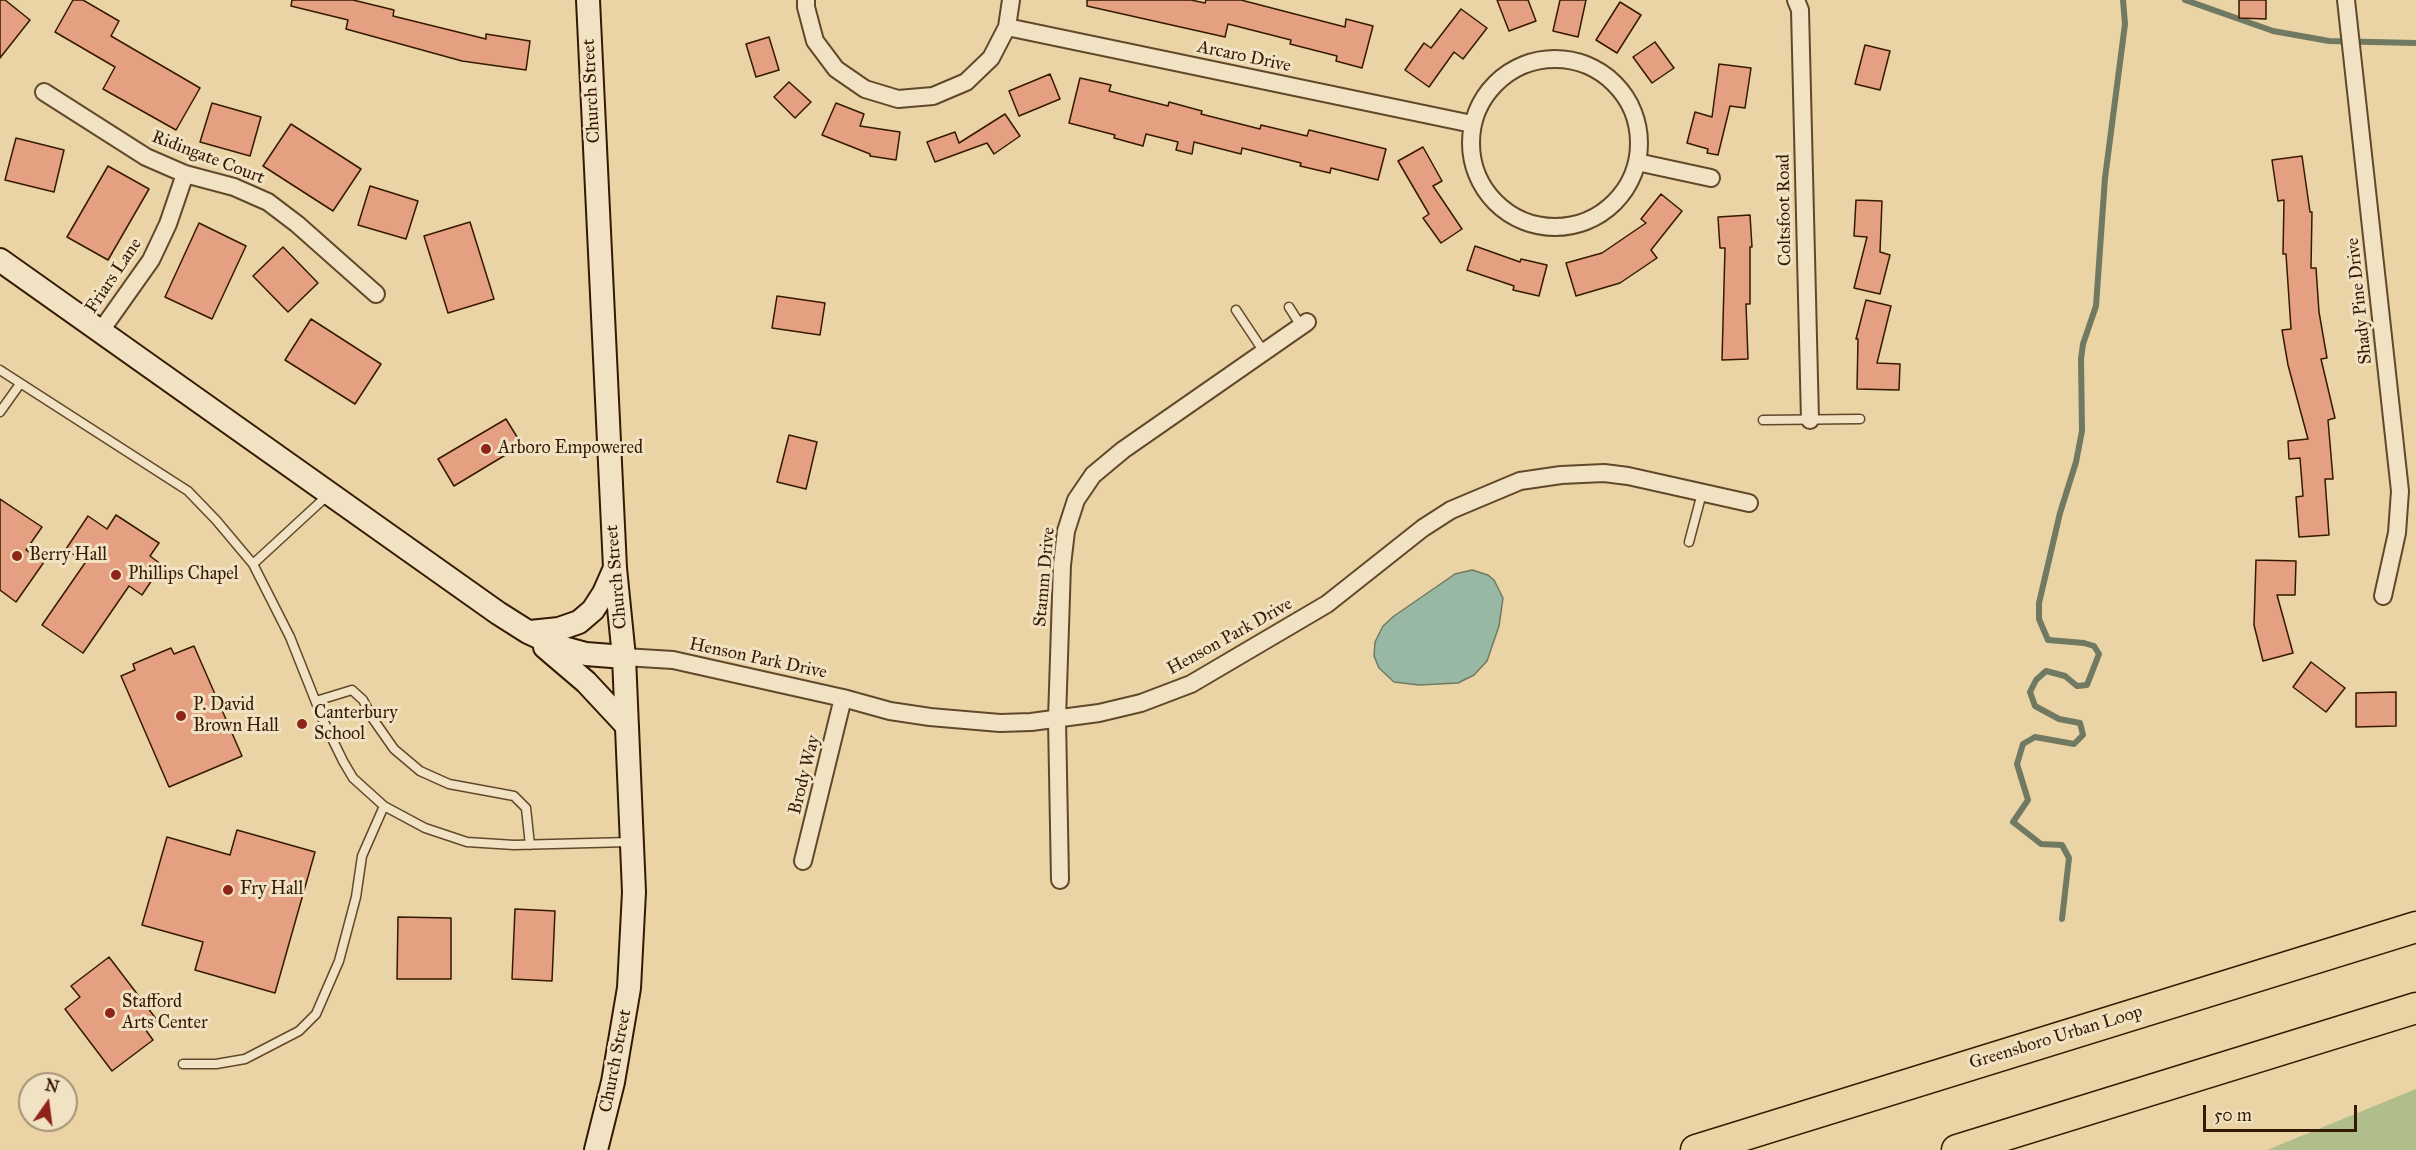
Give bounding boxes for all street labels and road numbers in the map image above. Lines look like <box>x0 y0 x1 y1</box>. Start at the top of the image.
street label: Arcaro Drive <box>1195 37 1293 77</box>
street label: Church Street <box>578 38 606 144</box>
street label: Ridingate Court <box>148 127 268 189</box>
street label: Coltsfoot Road <box>1773 154 1797 266</box>
street label: Friars Lane <box>81 234 147 318</box>
street label: Shady Pine Drive <box>2343 237 2377 365</box>
street label: Church Street <box>602 524 632 630</box>
street label: Stamm Drive <box>1030 526 1060 628</box>
street label: Henson Park Drive <box>1164 594 1296 680</box>
street label: Henson Park Drive <box>687 634 829 684</box>
street label: Brody Way <box>785 733 825 817</box>
street label: Greensboro Urban Loop <box>1967 1001 2145 1075</box>
street label: Church Street <box>595 1008 637 1114</box>

